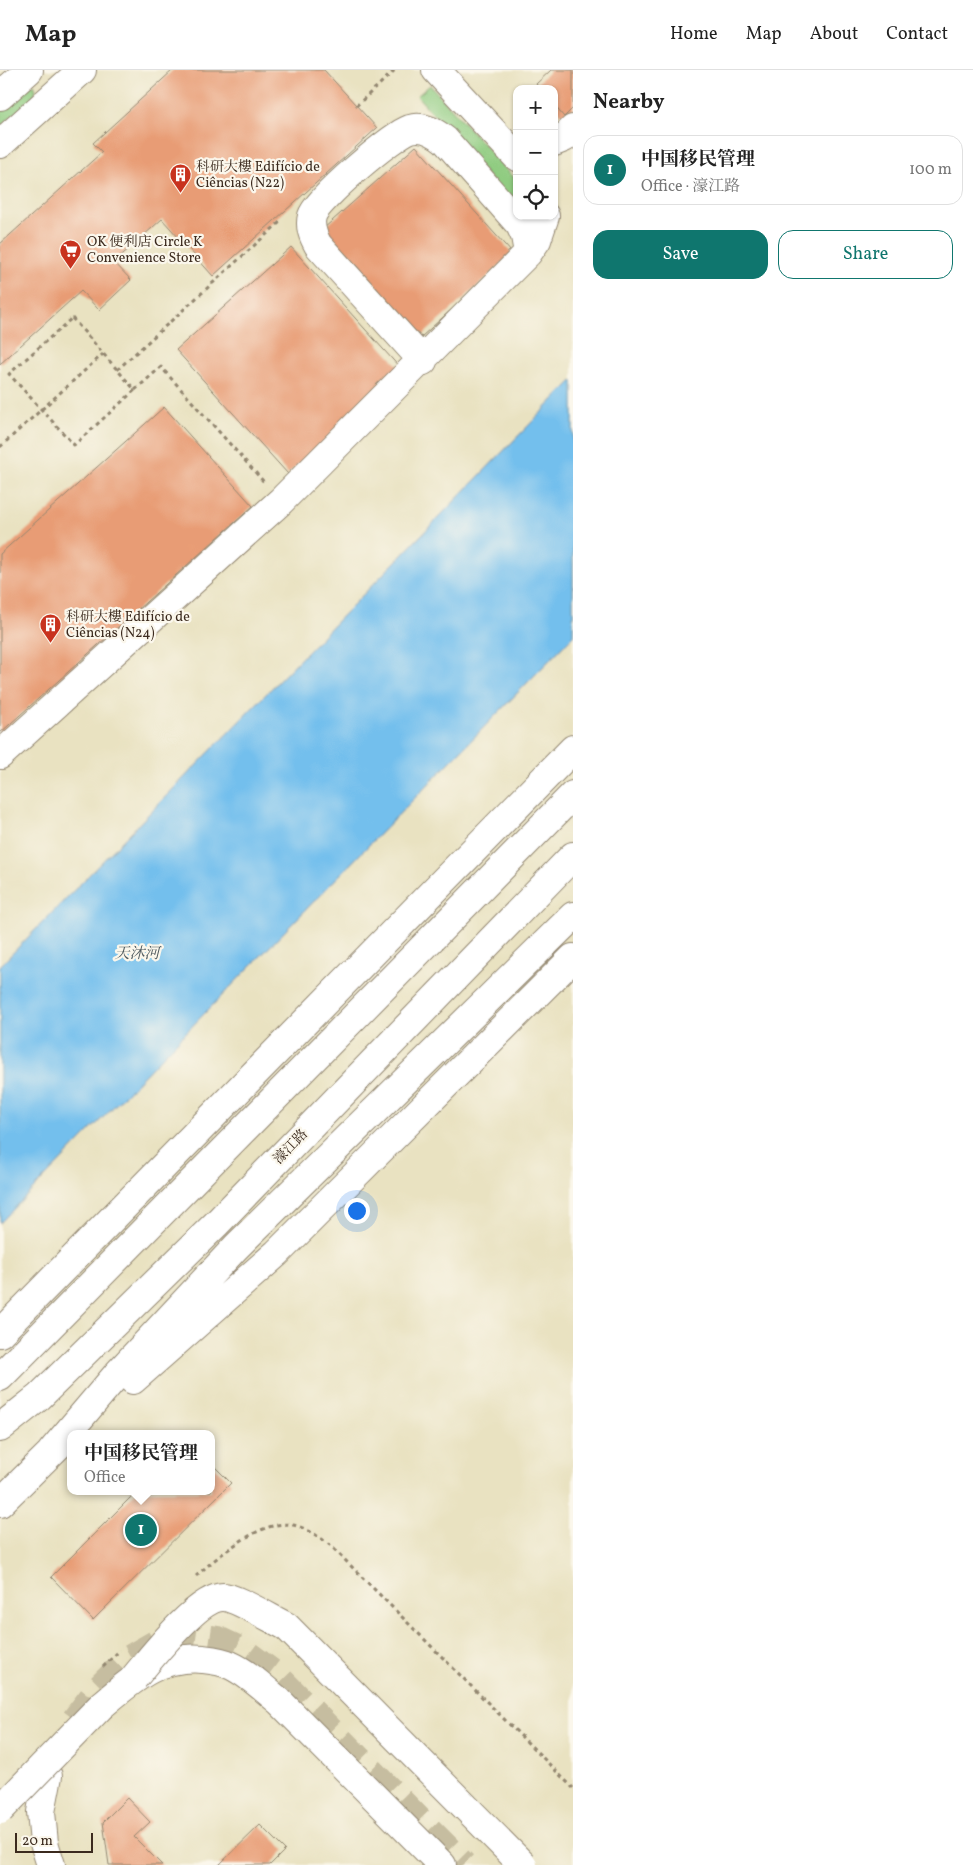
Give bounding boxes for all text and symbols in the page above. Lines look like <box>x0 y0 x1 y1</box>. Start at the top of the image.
text: Map <box>25 18 76 52</box>
text: Home <box>670 22 718 47</box>
text: Map <box>746 22 782 47</box>
text: About <box>810 22 858 47</box>
text: Contact <box>886 22 948 47</box>
map controls <box>513 85 558 220</box>
button: + <box>513 85 558 130</box>
text: Nearby <box>593 88 664 117</box>
button: − <box>513 130 558 175</box>
text: 中国移民管理 <box>641 147 755 173</box>
place label: 科研大樓 Edifício de Ciências (N22) <box>196 158 320 193</box>
text: 1 <box>607 159 613 181</box>
text: 100 m <box>909 159 952 181</box>
building icon: 科研大樓 Edifício de Ciências (N22) <box>168 163 192 194</box>
button: locate <box>513 175 558 220</box>
text: Office · 濠江路 <box>641 176 740 198</box>
button: Save <box>593 230 768 279</box>
button: Share <box>778 230 953 279</box>
place label: OK 便利店 Circle K Convenience Store <box>87 233 203 268</box>
supermarket icon: OK 便利店 Circle K Convenience Store <box>59 238 83 269</box>
place label: 科研大樓 Edifício de Ciências (N24) <box>66 608 190 643</box>
building icon: 科研大樓 Edifício de Ciências (N24) <box>38 613 62 644</box>
water label: 天沐河 <box>114 944 162 965</box>
street label: 濠江路 <box>270 1125 312 1169</box>
your location <box>344 1198 370 1224</box>
popup <box>67 1430 215 1495</box>
text: 中国移民管理 <box>84 1441 198 1467</box>
text: Office <box>84 1467 126 1489</box>
pin: 1 <box>125 1511 157 1549</box>
scale bar <box>15 1830 92 1853</box>
text: 20 m <box>22 1832 53 1851</box>

